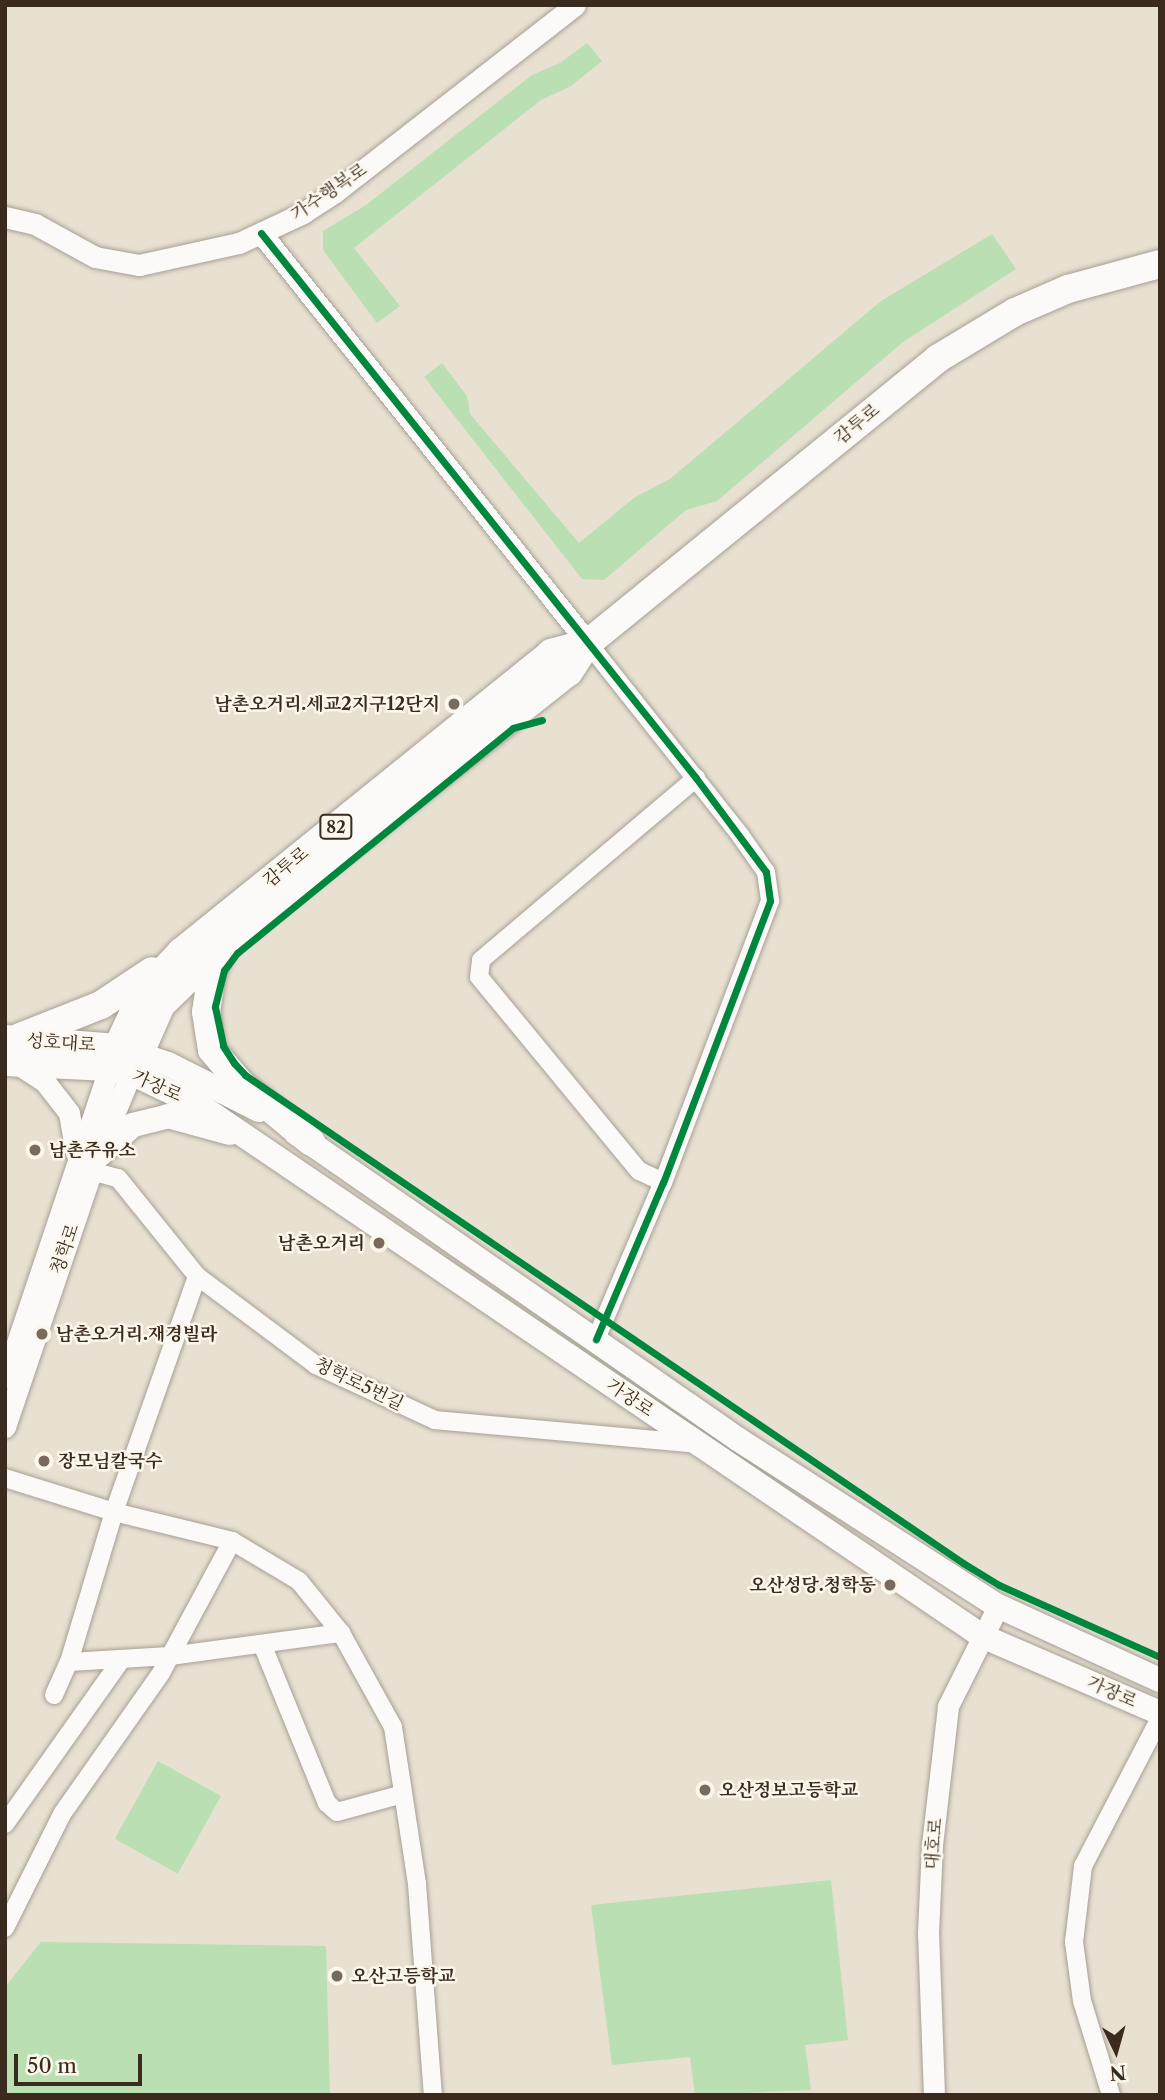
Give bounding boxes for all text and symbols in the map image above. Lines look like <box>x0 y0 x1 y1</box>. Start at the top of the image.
street label: 가수행복로 <box>287 159 371 225</box>
street label: 감투로 <box>830 399 884 449</box>
place label: 남촌오거리.세교2지구12단지 <box>214 693 440 715</box>
marker: 남촌오거리.세교2지구12단지 <box>446 696 462 712</box>
road number: 82 <box>318 814 354 840</box>
street label: 감투로 <box>259 842 313 892</box>
street label: 성호대로 <box>26 1030 96 1056</box>
street label: 가장로 <box>129 1066 185 1106</box>
place label: 남촌주유소 <box>49 1139 136 1161</box>
marker: 남촌주유소 <box>27 1142 43 1158</box>
street label: 청학로 <box>46 1221 84 1277</box>
place label: 남촌오거리 <box>278 1232 365 1254</box>
marker: 남촌오거리 <box>371 1235 387 1251</box>
place label: 남촌오거리.재경빌라 <box>56 1323 217 1345</box>
marker: 남촌오거리.재경빌라 <box>34 1326 50 1342</box>
street label: 청학로5번길 <box>311 1353 407 1415</box>
street label: 가장로 <box>602 1374 658 1422</box>
place label: 장모님칼국수 <box>58 1450 162 1472</box>
marker: 장모님칼국수 <box>36 1453 52 1469</box>
place label: 오산성당.청학동 <box>749 1574 876 1596</box>
marker: 오산성당.청학동 <box>882 1577 898 1593</box>
street label: 가장로 <box>1084 1672 1140 1712</box>
place label: 오산정보고등학교 <box>719 1779 858 1801</box>
marker: 오산정보고등학교 <box>697 1782 713 1798</box>
street label: 대호로 <box>921 1817 947 1871</box>
place label: 오산고등학교 <box>351 1965 455 1987</box>
marker: 오산고등학교 <box>329 1968 345 1984</box>
north arrow <box>1081 2016 1151 2086</box>
scale bar <box>18 2040 145 2084</box>
text: 50 m <box>27 2053 77 2078</box>
text: N <box>1109 2060 1127 2085</box>

